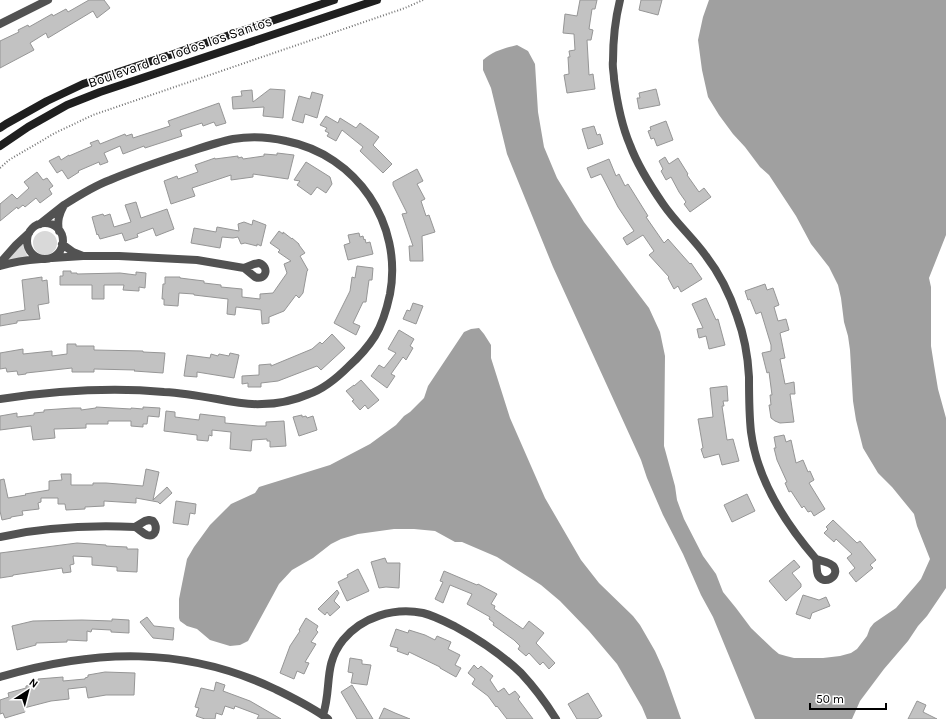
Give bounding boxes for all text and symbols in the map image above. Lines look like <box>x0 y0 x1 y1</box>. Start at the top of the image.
street label: Boulevard de Todos los Santos <box>86 12 274 92</box>
north arrow <box>8 671 48 711</box>
text: N <box>27 676 41 691</box>
scale bar <box>810 685 886 711</box>
text: 50 m <box>816 692 844 706</box>

